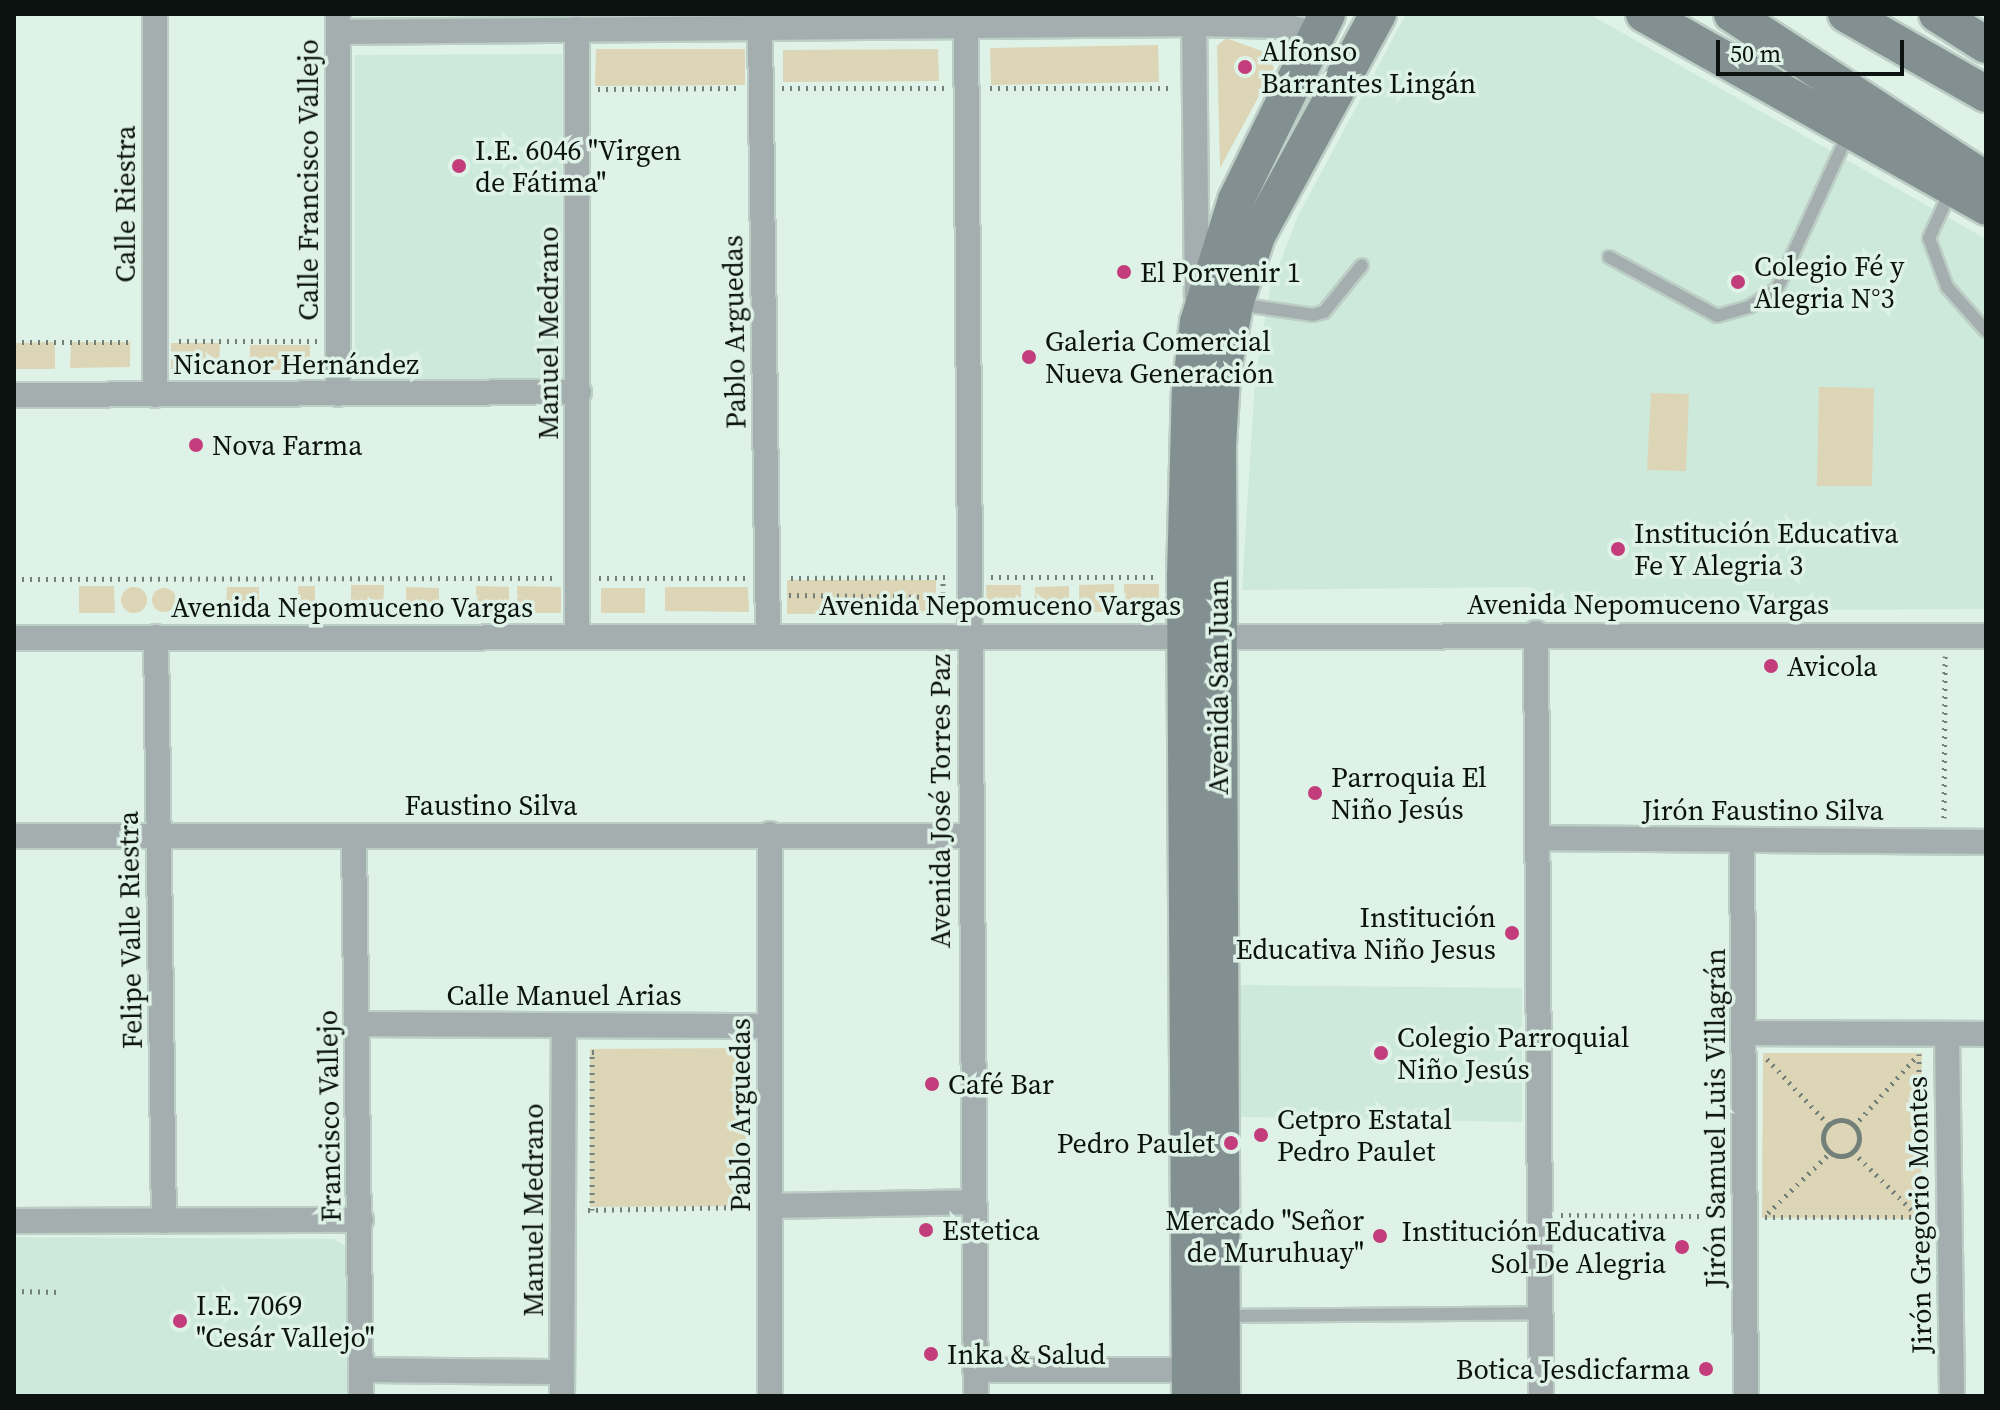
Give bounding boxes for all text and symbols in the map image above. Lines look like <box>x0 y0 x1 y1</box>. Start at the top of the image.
scale bar <box>1720 24 1908 74</box>
place label: Alfonso Barrantes Lingán <box>1261 34 1476 100</box>
text: 50 m <box>1730 37 1781 70</box>
street label: Calle Francisco Vallejo <box>291 39 325 321</box>
marker: Alfonso Barrantes Lingán <box>1236 58 1254 76</box>
street label: Calle Riestra <box>108 125 142 283</box>
place label: I.E. 6046 "Virgen de Fátima" <box>475 133 681 199</box>
marker: I.E. 6046 "Virgen de Fátima" <box>450 157 468 175</box>
street label: Manuel Medrano <box>531 226 565 440</box>
street label: Pablo Arguedas <box>716 235 752 429</box>
place label: Colegio Fé y Alegria N°3 <box>1754 249 1904 315</box>
place label: El Porvenir 1 <box>1140 255 1301 289</box>
marker: El Porvenir 1 <box>1115 263 1133 281</box>
marker: Colegio Fé y Alegria N°3 <box>1729 273 1747 291</box>
place label: Galeria Comercial Nueva Generación <box>1045 324 1274 390</box>
street label: Nicanor Hernández <box>173 347 419 381</box>
marker: Galeria Comercial Nueva Generación <box>1020 348 1038 366</box>
place label: Nova Farma <box>212 428 363 462</box>
marker: Nova Farma <box>187 436 205 454</box>
place label: Institución Educativa Fe Y Alegria 3 <box>1634 516 1898 582</box>
marker: Institución Educativa Fe Y Alegria 3 <box>1609 540 1627 558</box>
street label: Avenida San Juan <box>1201 579 1235 795</box>
street label: Avenida Nepomuceno Vargas <box>1467 587 1829 621</box>
street label: Avenida Nepomuceno Vargas <box>819 588 1181 622</box>
street label: Avenida Nepomuceno Vargas <box>171 590 533 624</box>
place label: Avicola <box>1787 649 1877 683</box>
street label: Avenida José Torres Paz <box>923 654 957 948</box>
marker: Avicola <box>1762 657 1780 675</box>
place label: Parroquia El Niño Jesús <box>1331 760 1487 826</box>
marker: Parroquia El Niño Jesús <box>1306 784 1324 802</box>
street label: Faustino Silva <box>405 788 577 822</box>
street label: Jirón Faustino Silva <box>1642 793 1884 827</box>
street label: Felipe Valle Riestra <box>111 810 149 1050</box>
place label: Institución Educativa Niño Jesus <box>1235 900 1496 966</box>
marker: Institución Educativa Niño Jesus <box>1503 924 1521 942</box>
street label: Jirón Samuel Luis Villagrán <box>1698 948 1732 1288</box>
street label: Calle Manuel Arias <box>446 978 682 1012</box>
street label: Francisco Vallejo <box>310 1009 348 1223</box>
street label: Pablo Arguedas <box>723 1018 757 1212</box>
place label: Colegio Parroquial Niño Jesús <box>1397 1020 1629 1086</box>
marker: Colegio Parroquial Niño Jesús <box>1372 1044 1390 1062</box>
place label: Café Bar <box>948 1067 1054 1101</box>
marker: Café Bar <box>923 1075 941 1093</box>
street label: Jirón Gregorio Montes <box>1900 1076 1938 1354</box>
place label: Cetpro Estatal Pedro Paulet <box>1277 1102 1452 1168</box>
street label: Manuel Medrano <box>516 1103 550 1317</box>
place label: Pedro Paulet <box>1057 1126 1215 1160</box>
marker: Cetpro Estatal Pedro Paulet <box>1252 1126 1270 1144</box>
marker: Pedro Paulet <box>1222 1134 1240 1152</box>
place label: Mercado "Señor de Muruhuay" <box>1165 1203 1364 1269</box>
place label: Estetica <box>942 1213 1040 1247</box>
place label: Institución Educativa Sol De Alegria <box>1402 1214 1666 1280</box>
marker: Estetica <box>917 1221 935 1239</box>
marker: Mercado "Señor de Muruhuay" <box>1371 1227 1389 1245</box>
marker: Institución Educativa Sol De Alegria <box>1673 1238 1691 1256</box>
place label: I.E. 7069 "Cesár Vallejo" <box>196 1288 376 1354</box>
marker: I.E. 7069 "Cesár Vallejo" <box>171 1312 189 1330</box>
place label: Inka & Salud <box>947 1337 1106 1371</box>
marker: Inka & Salud <box>922 1345 940 1363</box>
place label: Botica Jesdicfarma <box>1456 1352 1690 1386</box>
marker: Botica Jesdicfarma <box>1697 1360 1715 1378</box>

